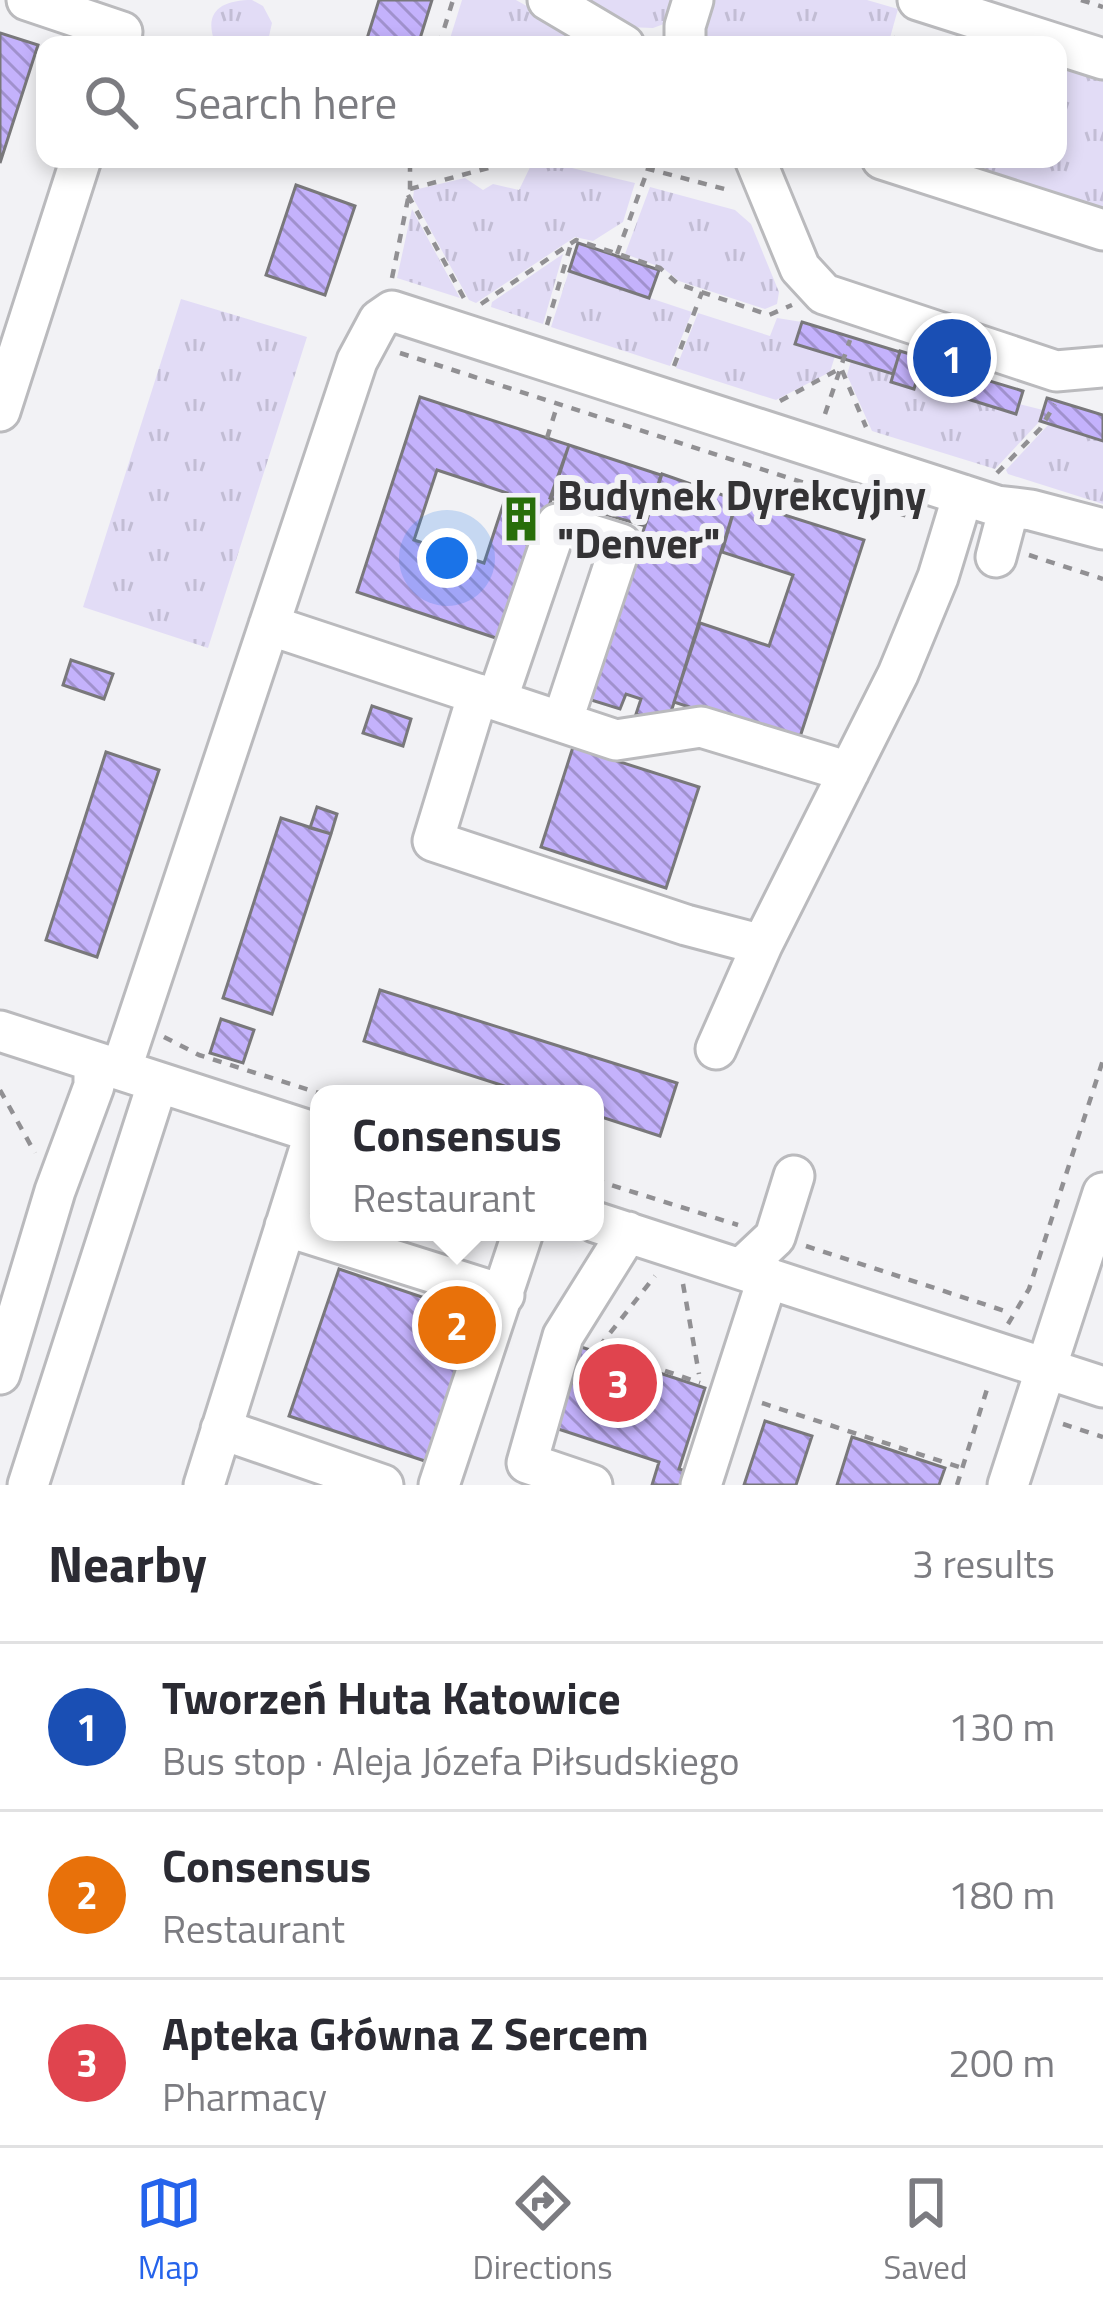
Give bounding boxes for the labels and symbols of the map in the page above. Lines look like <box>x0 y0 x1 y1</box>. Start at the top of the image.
pin: 1 <box>913 313 991 403</box>
place label: Budynek Dyrekcyjny "Denver" <box>557 462 926 574</box>
building icon: Budynek Dyrekcyjny "Denver" <box>496 494 546 544</box>
your location <box>417 528 477 588</box>
pin: 2 <box>418 1280 496 1370</box>
pin: 3 <box>579 1338 657 1428</box>

